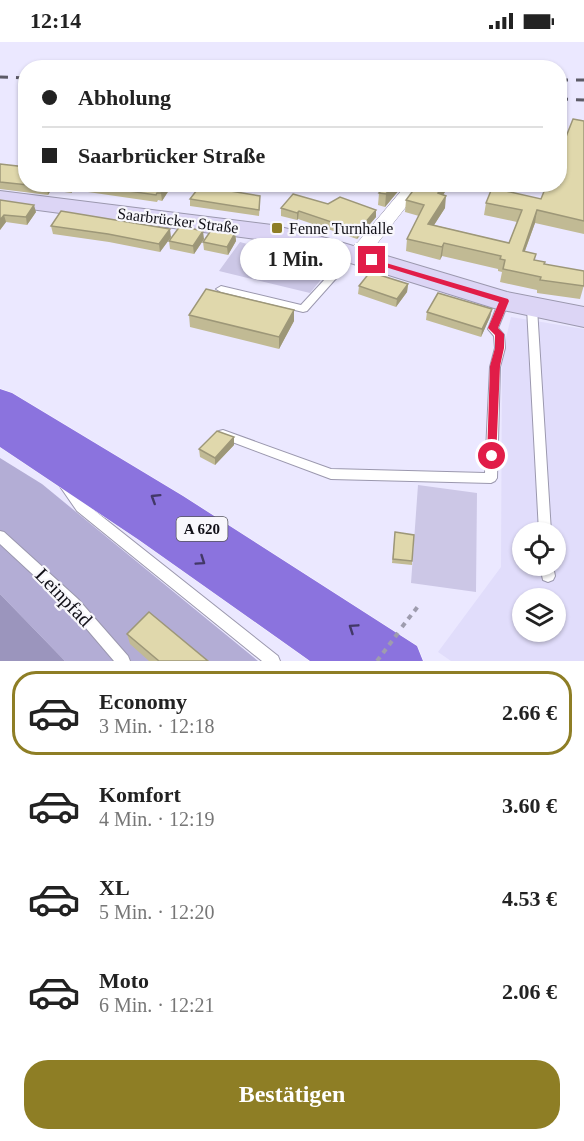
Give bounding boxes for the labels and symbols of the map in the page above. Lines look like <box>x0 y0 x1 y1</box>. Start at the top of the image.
street label: Saarbrücker Straße <box>116 205 240 236</box>
place label: Fenne Turnhalle <box>289 220 393 237</box>
marker: Fenne Turnhalle <box>270 221 284 235</box>
callout: 1 Min. <box>240 239 351 281</box>
route end <box>358 246 385 273</box>
route start <box>478 442 505 469</box>
one-way arrow <box>150 494 161 505</box>
road number: A 620 <box>176 517 228 541</box>
one-way arrow <box>195 553 205 565</box>
street label: Leinpfad <box>30 563 97 631</box>
one-way arrow <box>348 625 359 636</box>

